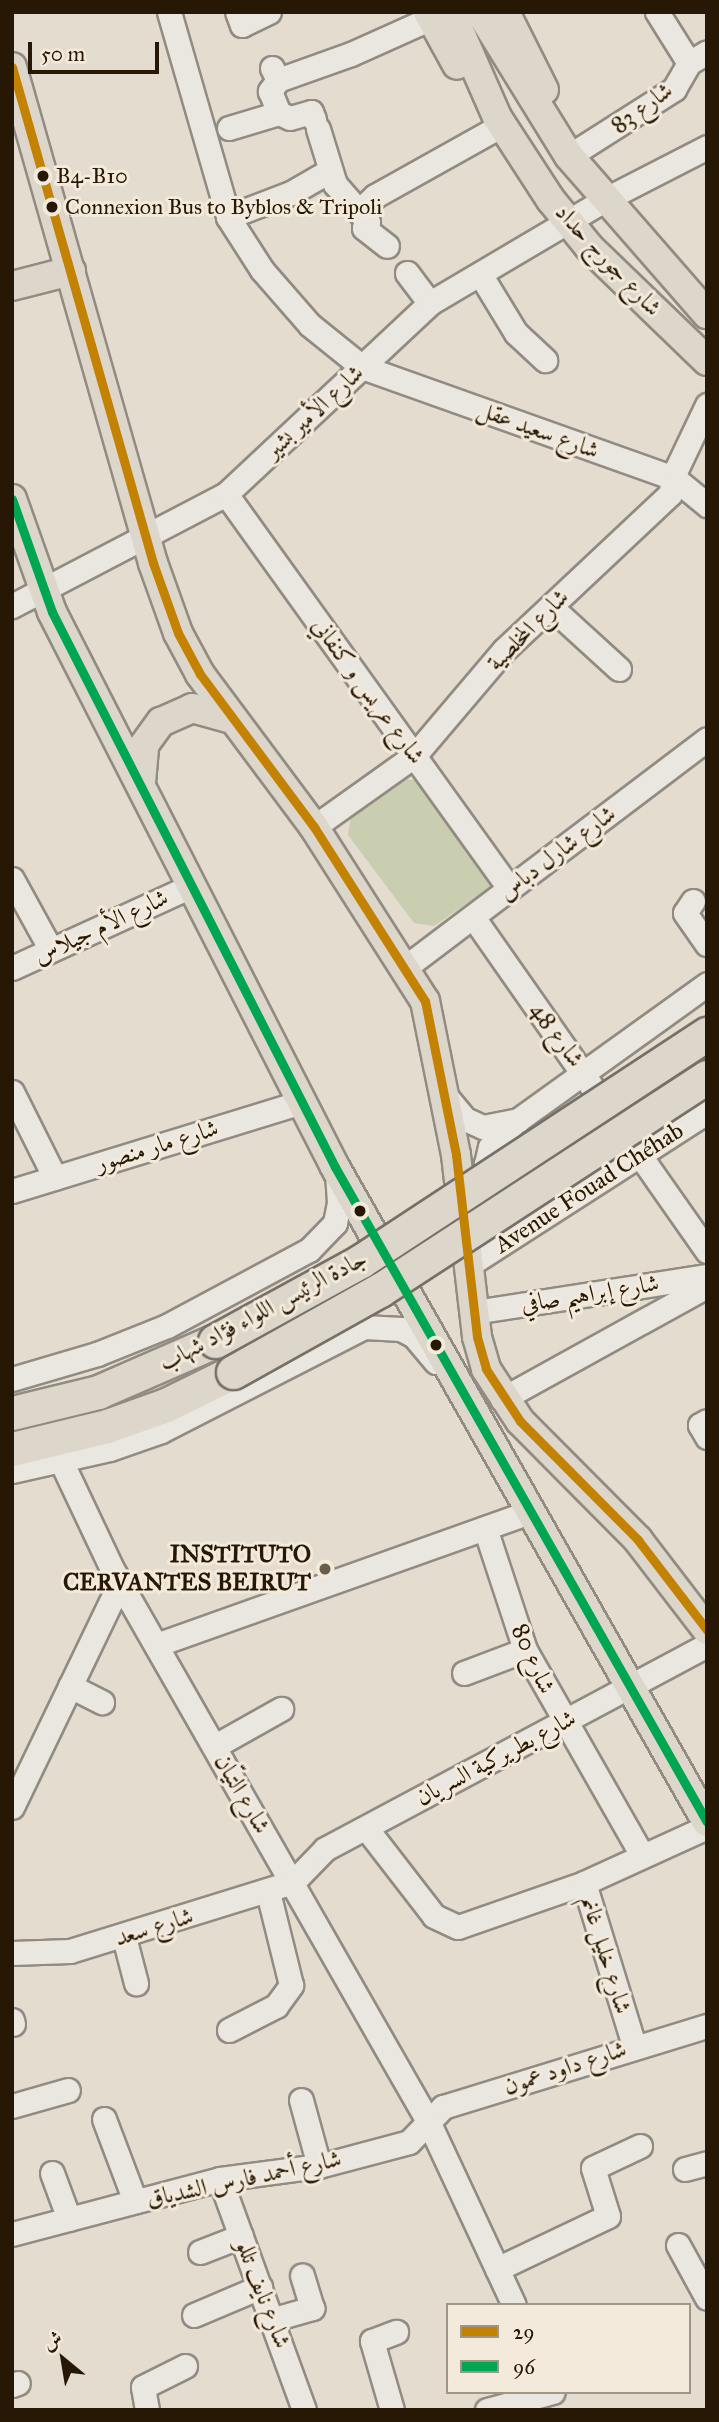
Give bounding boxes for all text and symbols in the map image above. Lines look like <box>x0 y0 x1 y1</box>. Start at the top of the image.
scale bar <box>32 28 163 72</box>
text: 50 m <box>41 41 85 67</box>
street label: شارع 83 <box>606 76 678 140</box>
place label: B4-B10 <box>56 163 128 189</box>
marker: B4-B10 <box>36 169 50 183</box>
place label: Connexion Bus to Byblos & Tripoli <box>65 194 382 220</box>
street label: شارع جورج حداد <box>549 198 667 322</box>
marker: Connexion Bus to Byblos & Tripoli <box>45 200 59 214</box>
street label: شارع الأمير بشير <box>258 359 370 465</box>
street label: شارع سعيد عقل <box>473 395 603 465</box>
street label: شارع المخلصية <box>481 583 575 677</box>
street label: شارع عريس و كنفاني <box>305 612 431 770</box>
street label: شارع شارل دباس <box>492 799 622 907</box>
street label: شارع الأم جيلاس <box>29 883 173 971</box>
street label: شارع 48 <box>524 997 590 1073</box>
street label: شارع مار منصور <box>92 1114 222 1178</box>
street label: Avenue Fouad Chéhab <box>489 1116 689 1260</box>
unlabelled marker <box>353 1204 367 1218</box>
street label: جادة الرئيس اللواء فؤاد شهاب <box>154 1244 372 1378</box>
street label: شارع إبراهيم صافي <box>519 1269 661 1319</box>
unlabelled marker <box>429 1338 443 1352</box>
place label: INSTITUTO CERVANTES BEIRUT <box>63 1541 311 1597</box>
marker: INSTITUTO CERVANTES BEIRUT <box>317 1561 333 1577</box>
street label: شارع 80 <box>505 1620 561 1698</box>
street label: شارع بطريركية السريان <box>411 1704 581 1812</box>
street label: شارع التيّان <box>208 1749 276 1839</box>
street label: شارع خليل غانم <box>574 1893 638 2017</box>
street label: شارع سعد <box>111 1901 197 1953</box>
street label: شارع داود عمون <box>500 2035 630 2101</box>
street label: شارع أحمد فارس الشدياق <box>144 2144 344 2214</box>
street label: شارع نايف تللو <box>229 2236 297 2352</box>
legend <box>446 2303 691 2394</box>
text: 29 <box>513 2319 535 2345</box>
north arrow <box>28 2324 98 2394</box>
text: ش <box>38 2326 66 2355</box>
text: 96 <box>513 2354 535 2380</box>

